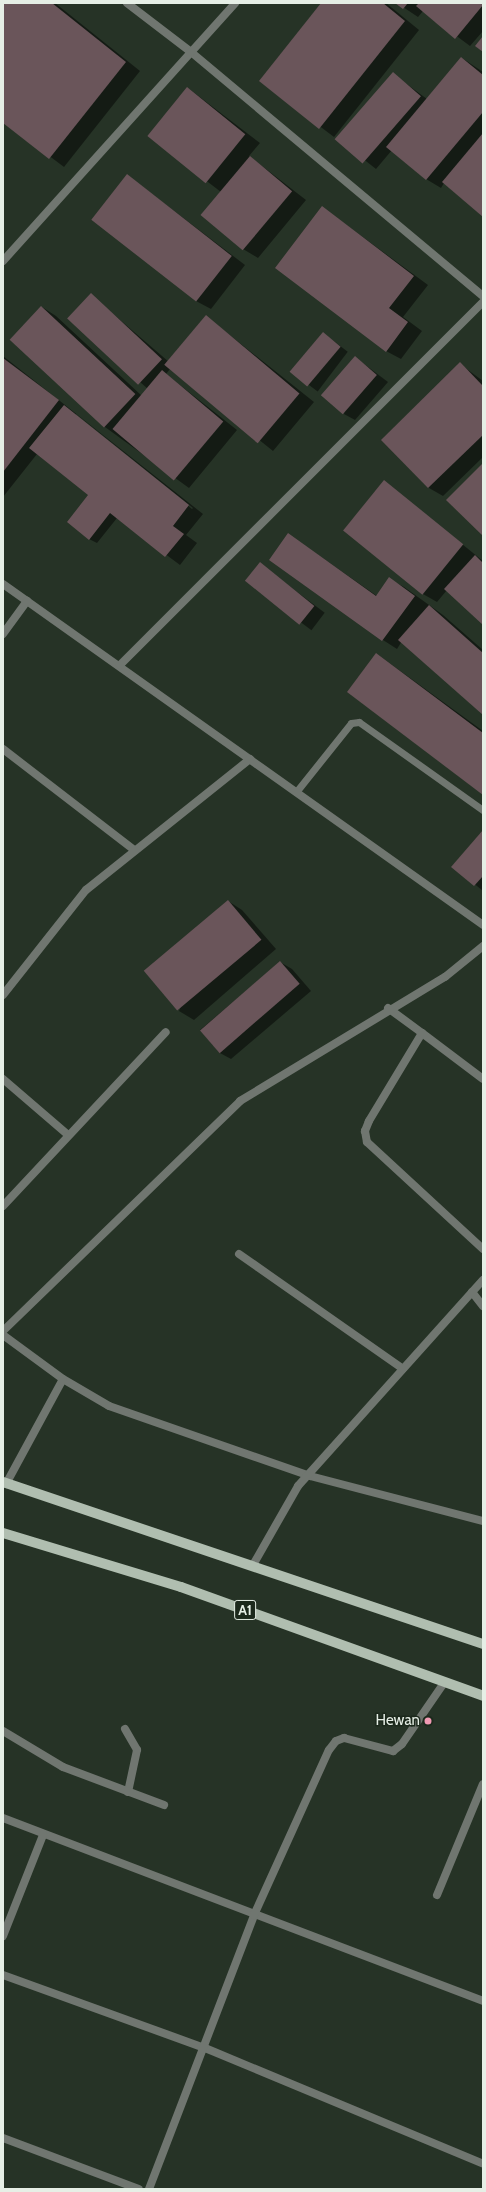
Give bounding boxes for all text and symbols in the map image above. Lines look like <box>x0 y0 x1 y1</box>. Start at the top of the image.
road number: A1 <box>234 1598 256 1622</box>
place label: Hewan <box>376 1712 420 1730</box>
marker: Hewan <box>423 1716 433 1726</box>

